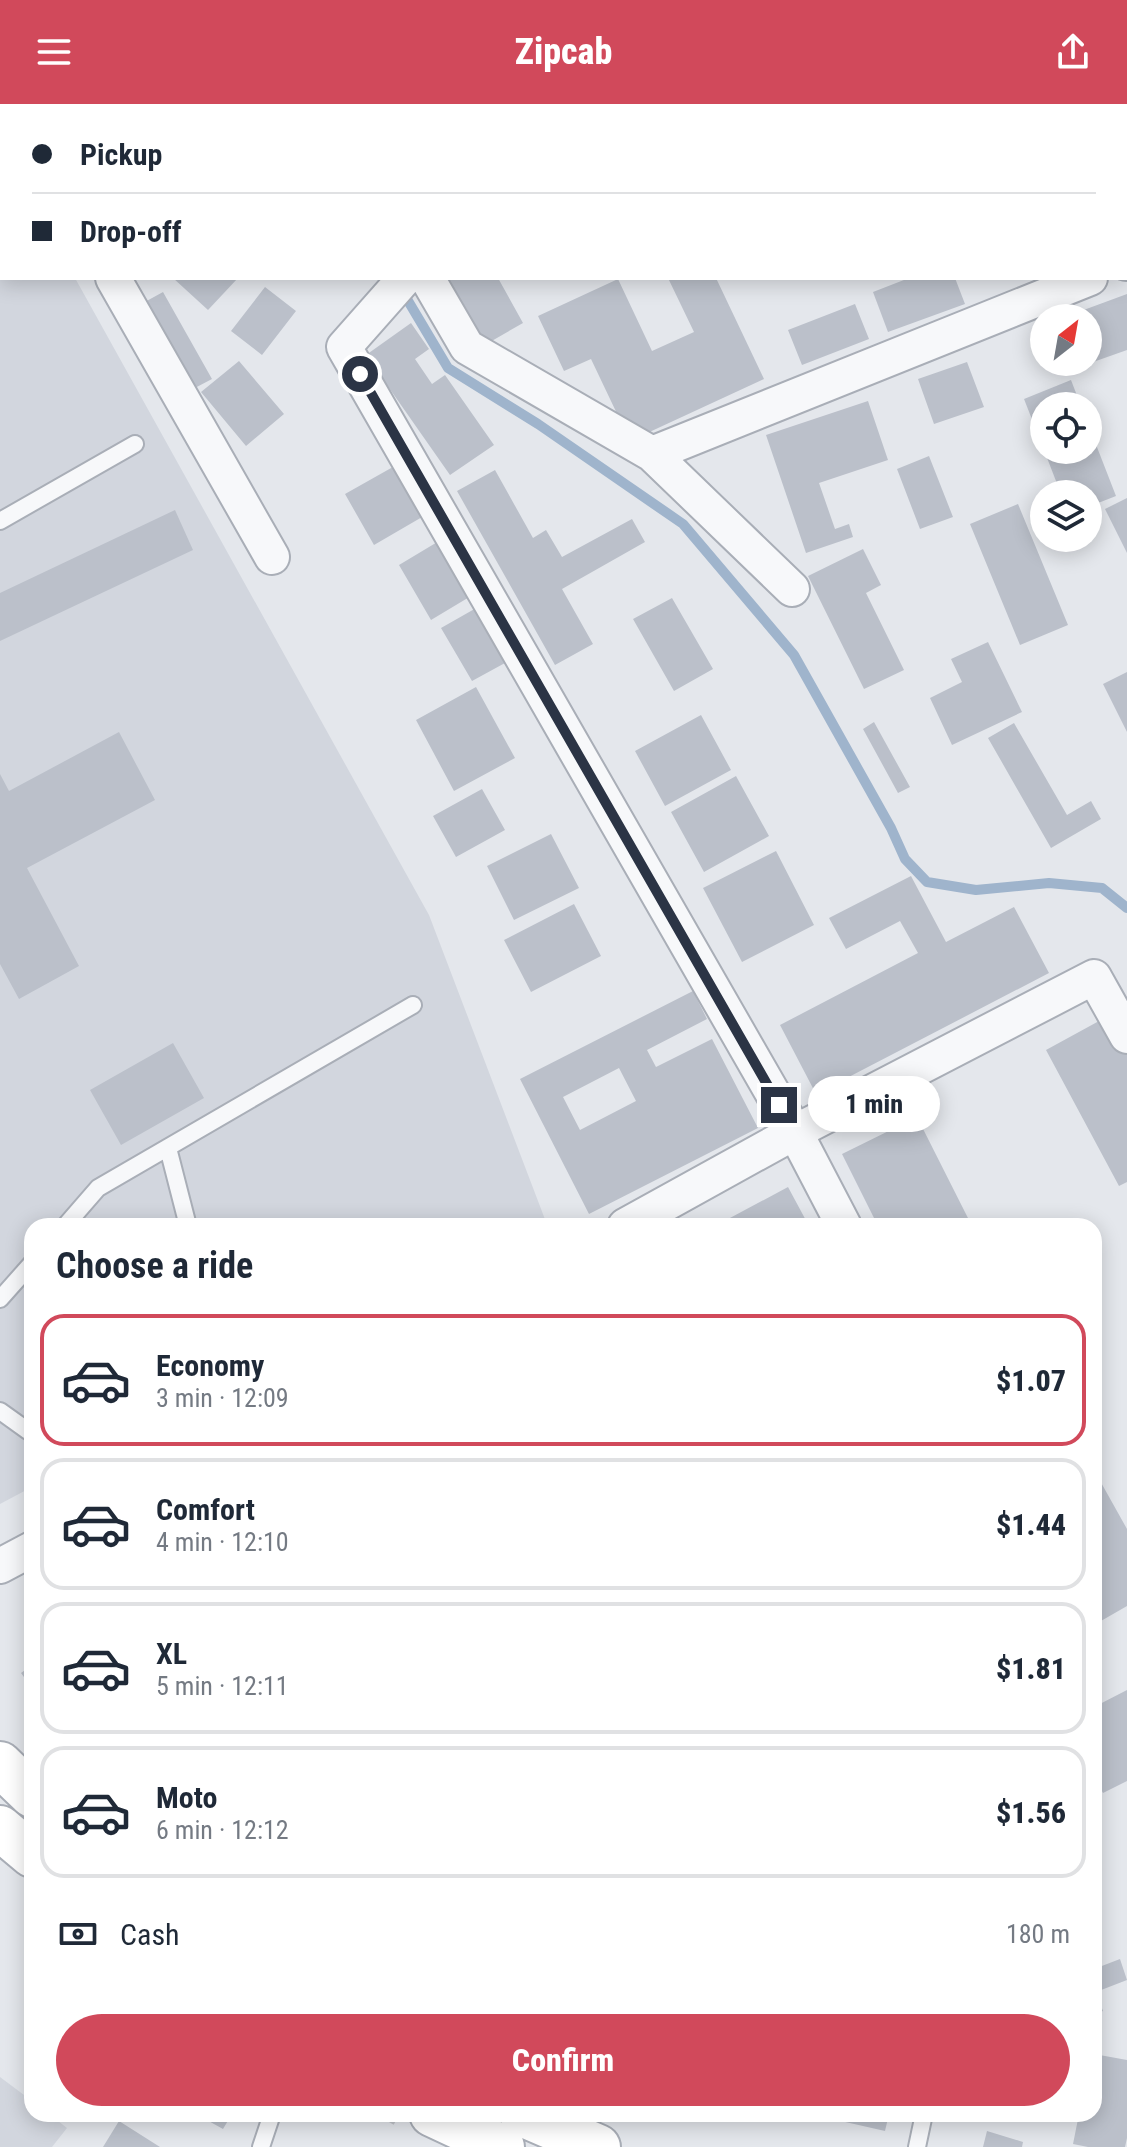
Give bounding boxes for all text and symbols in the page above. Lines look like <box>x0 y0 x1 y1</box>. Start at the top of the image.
icon: menu <box>32 30 76 74</box>
icon: share <box>1051 30 1095 74</box>
text: Zipcab <box>515 31 612 73</box>
text: Pickup <box>80 137 162 172</box>
text: Drop-off <box>80 214 182 249</box>
north arrow <box>1030 304 1102 376</box>
map controls <box>1030 304 1102 552</box>
route start <box>342 356 378 392</box>
button: locate <box>1030 392 1102 464</box>
button: layers <box>1030 480 1102 552</box>
callout: 1 min <box>807 1077 939 1133</box>
route end <box>761 1087 797 1123</box>
text: 1 min <box>845 1089 903 1119</box>
text: Choose a ride <box>56 1245 253 1287</box>
icon: car <box>60 1344 132 1416</box>
text: Economy <box>156 1348 264 1383</box>
text: $1.07 <box>996 1363 1066 1398</box>
text: 3 min · 12:09 <box>156 1383 289 1413</box>
icon: car <box>60 1488 132 1560</box>
text: Comfort <box>156 1492 255 1527</box>
text: $1.44 <box>996 1507 1066 1542</box>
text: 4 min · 12:10 <box>156 1527 289 1557</box>
icon: car <box>60 1632 132 1704</box>
text: XL <box>156 1636 187 1671</box>
text: $1.81 <box>996 1651 1066 1686</box>
text: 5 min · 12:11 <box>156 1671 289 1701</box>
icon: car <box>60 1776 132 1848</box>
text: Moto <box>156 1780 217 1815</box>
text: $1.56 <box>996 1795 1066 1830</box>
text: 6 min · 12:12 <box>156 1815 289 1845</box>
icon: cash <box>56 1912 100 1956</box>
text: Cash <box>120 1917 180 1952</box>
text: 180 m <box>1006 1919 1070 1949</box>
button: Confirm <box>56 2014 1070 2106</box>

